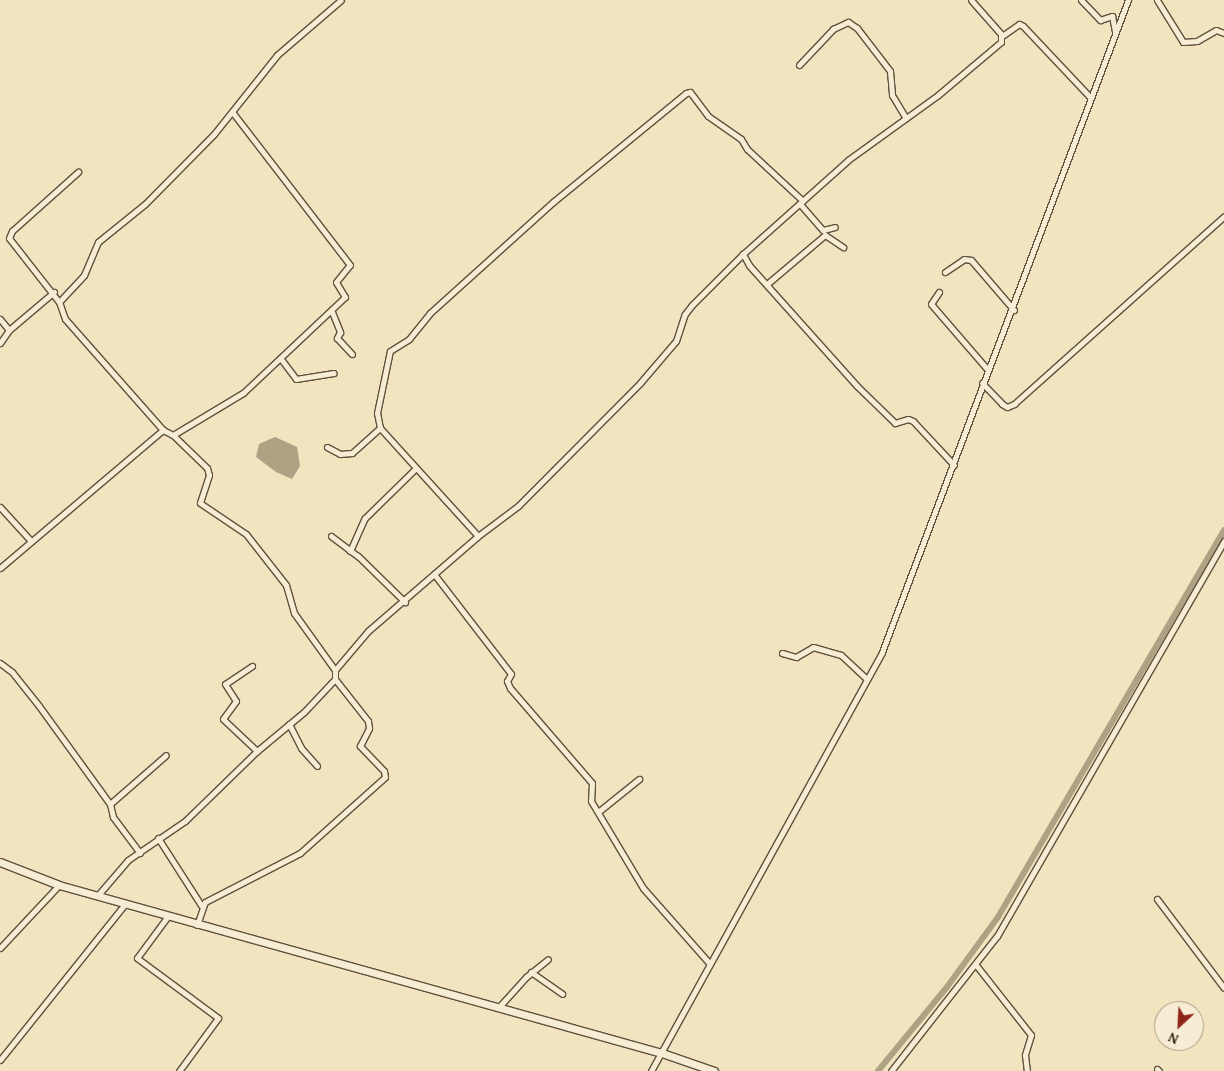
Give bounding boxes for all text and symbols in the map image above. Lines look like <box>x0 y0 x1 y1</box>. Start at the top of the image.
north arrow <box>1154 1001 1204 1051</box>
text: N <box>1165 1028 1182 1050</box>

